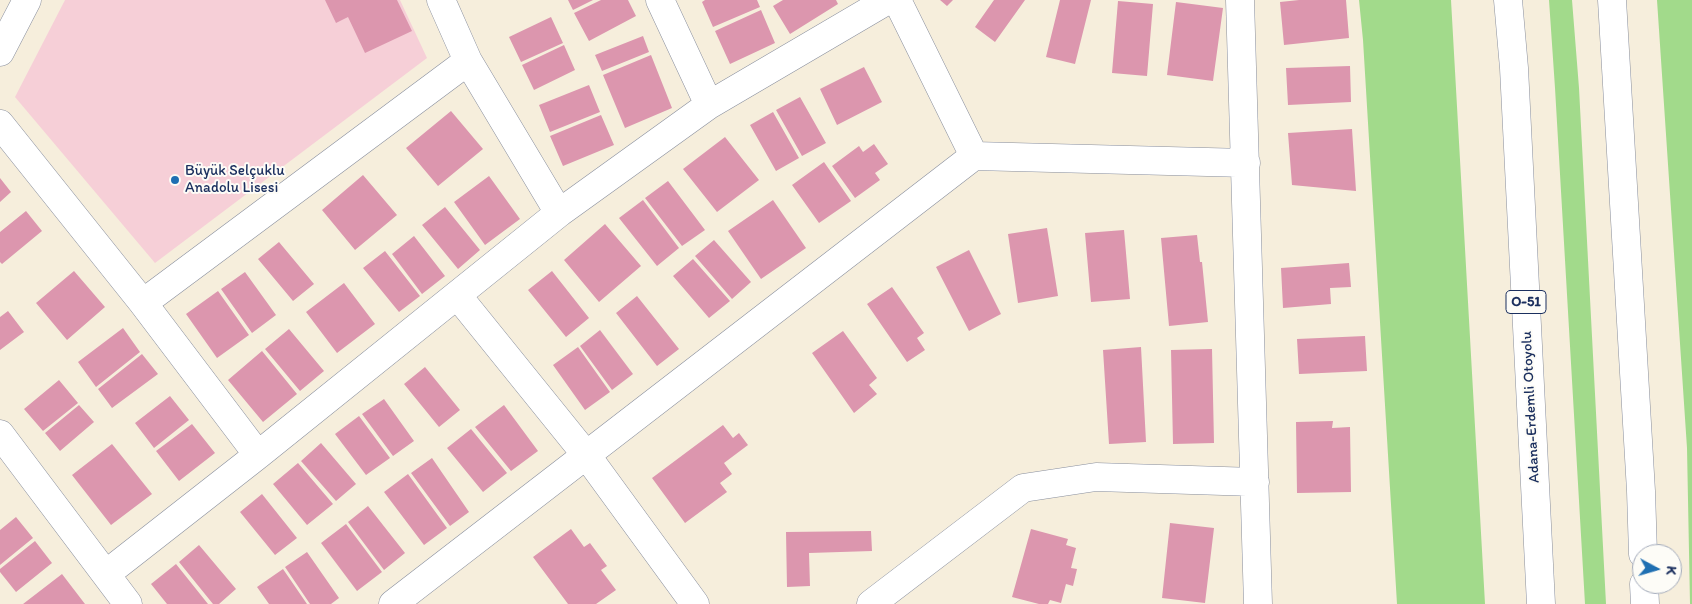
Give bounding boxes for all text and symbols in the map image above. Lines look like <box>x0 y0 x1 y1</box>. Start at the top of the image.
place label: Büyük Selçuklu Anadolu Lisesi <box>185 162 285 197</box>
marker: Büyük Selçuklu Anadolu Lisesi <box>169 174 181 186</box>
road number: O-51 <box>1506 290 1546 314</box>
street label: Adana-Erdemli Otoyolu <box>1518 331 1544 483</box>
north arrow <box>1632 544 1682 594</box>
text: K <box>1663 565 1680 576</box>

